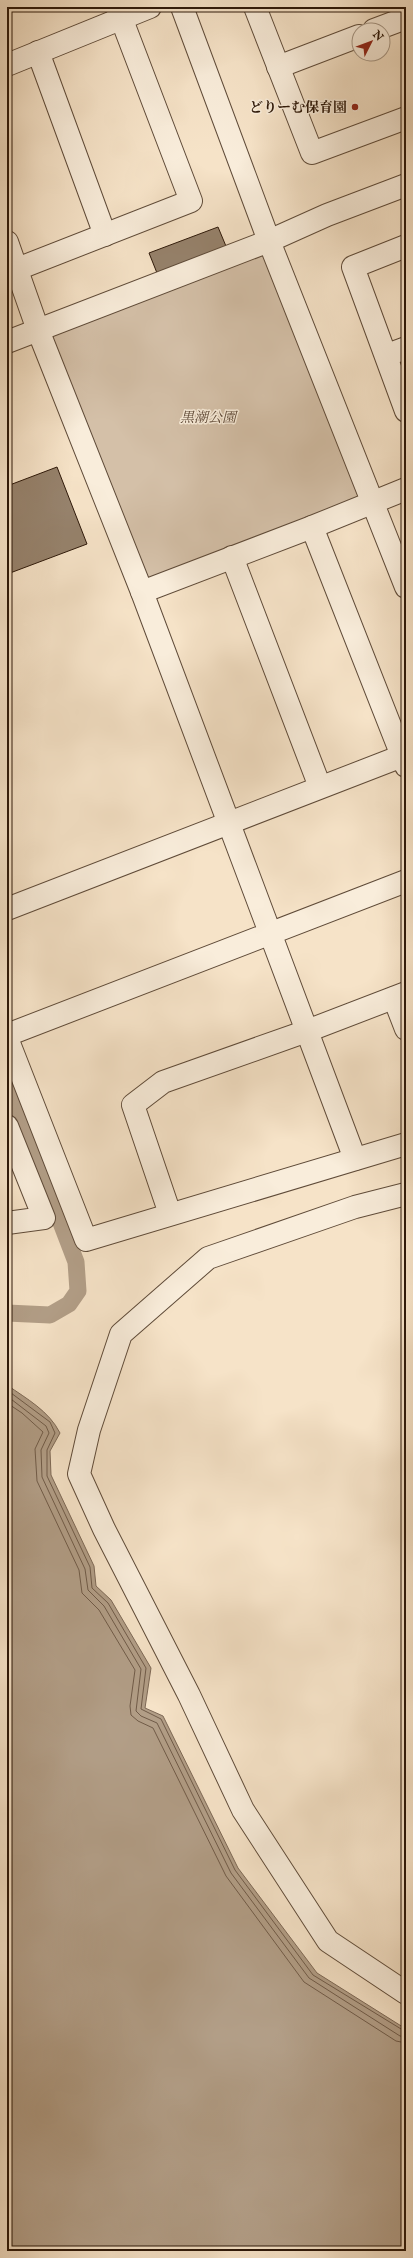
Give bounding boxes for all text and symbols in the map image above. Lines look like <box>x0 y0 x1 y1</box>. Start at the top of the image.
north arrow <box>351 22 391 62</box>
text: N <box>369 27 386 45</box>
place label: どりーむ保育園 <box>249 99 347 117</box>
marker: どりーむ保育園 <box>350 102 360 112</box>
park label: 黒潮公園 <box>180 409 238 427</box>

